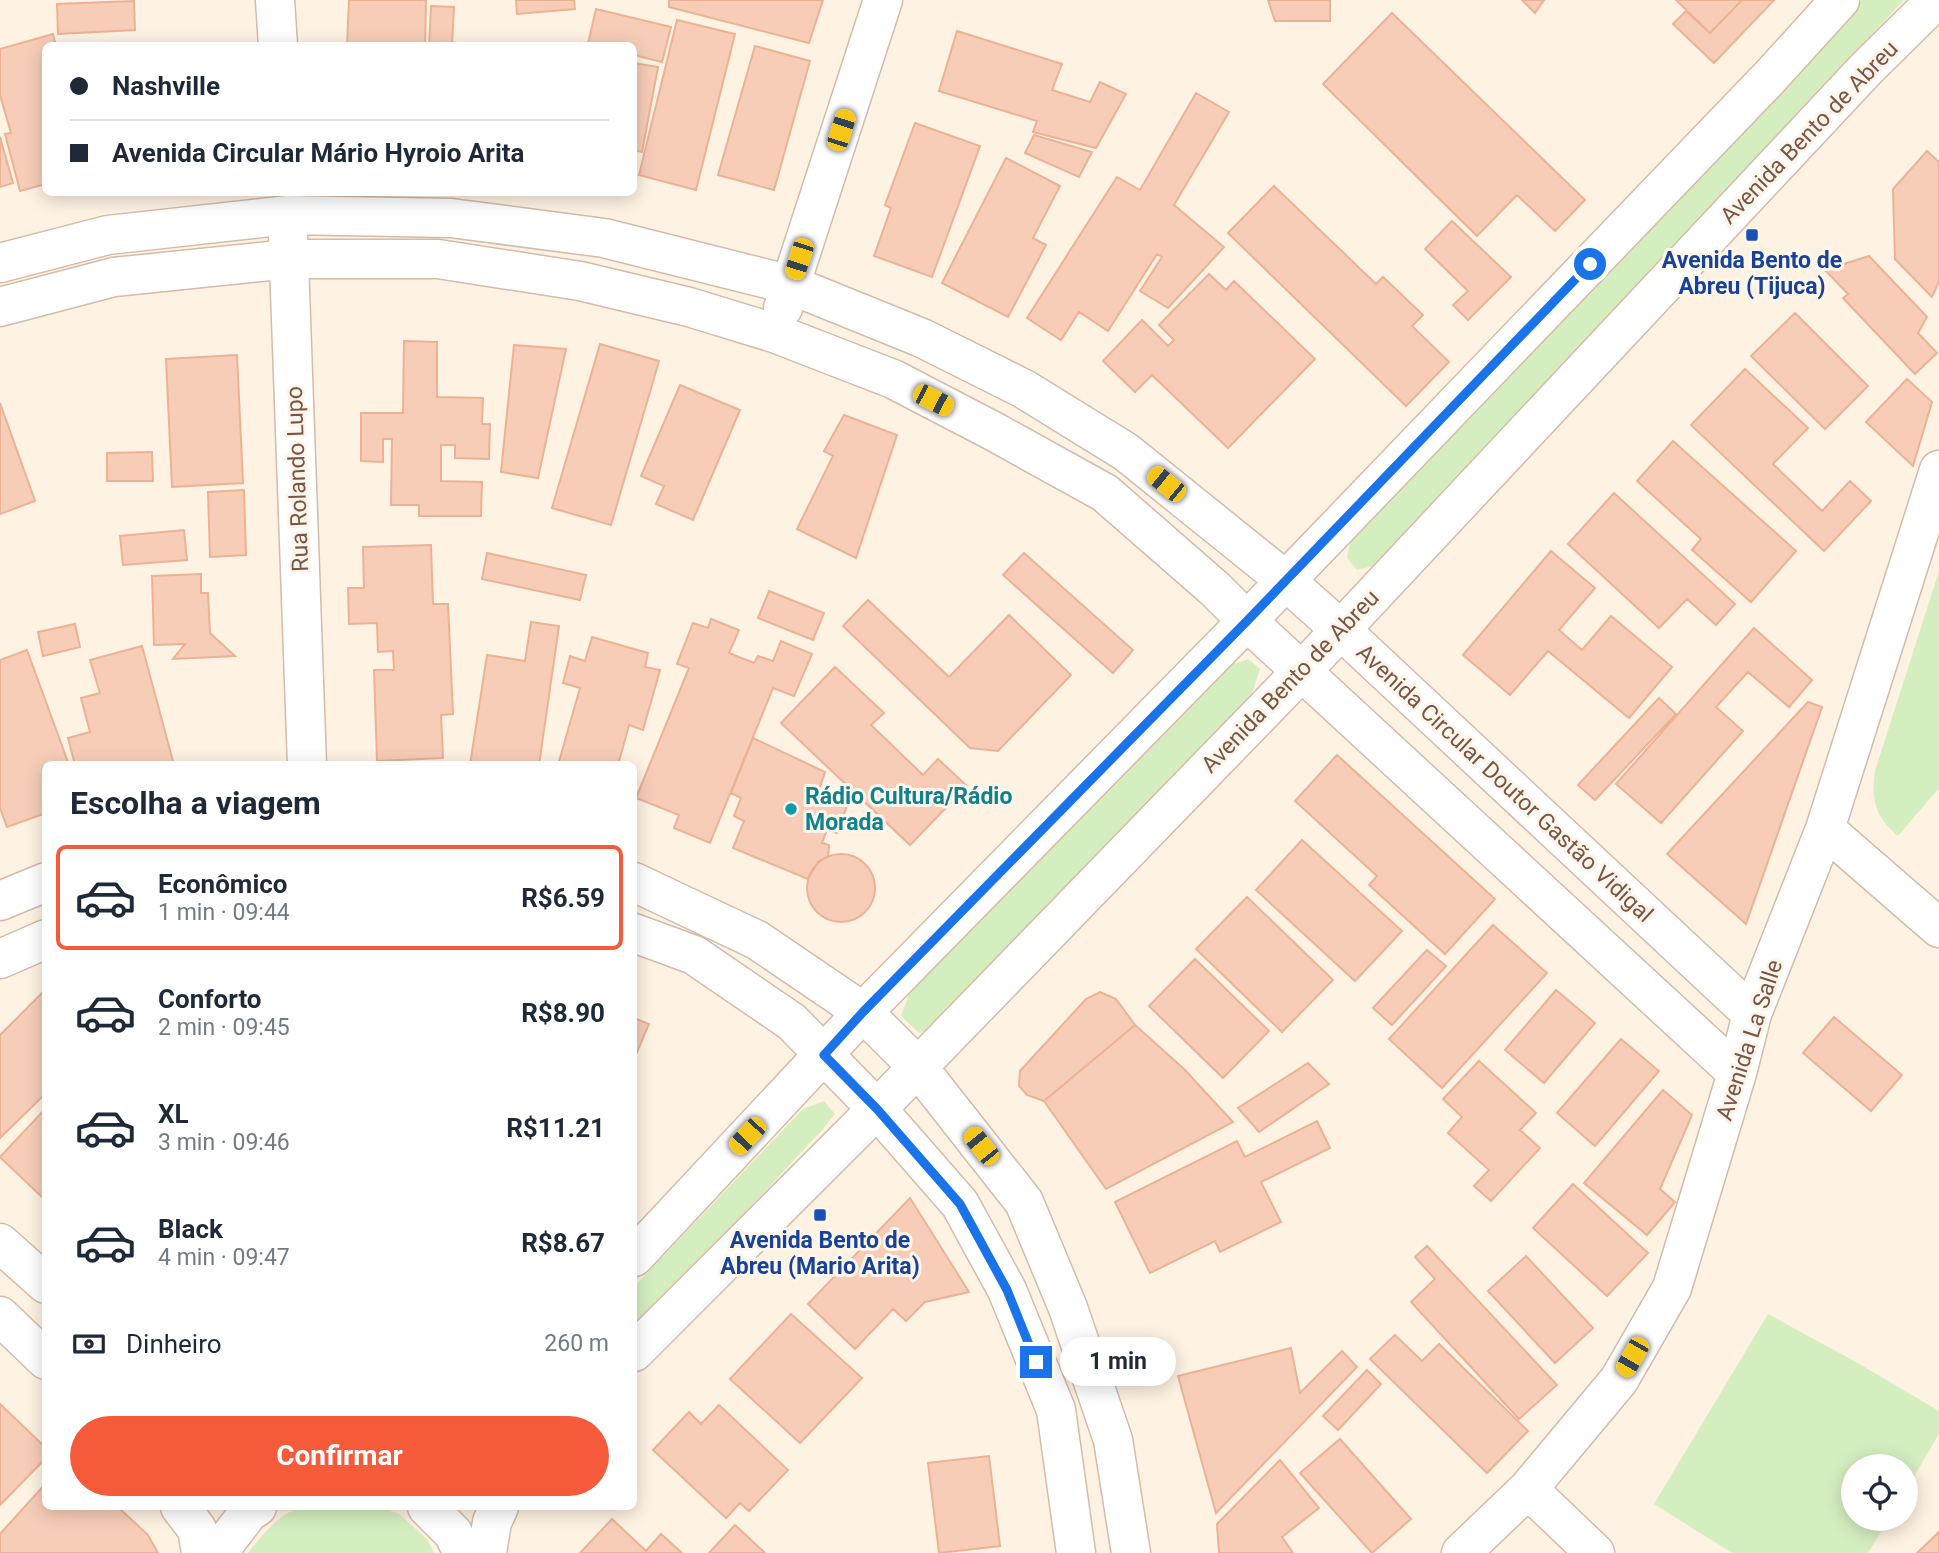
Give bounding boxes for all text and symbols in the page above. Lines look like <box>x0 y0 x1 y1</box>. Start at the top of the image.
street label: Avenida Bento de Abreu <box>1715 35 1904 229</box>
text: Nashville <box>112 71 220 101</box>
car <box>825 107 858 153</box>
text: Avenida Circular Mário Hyroio Arita <box>112 138 524 168</box>
marker: Avenida Bento de Abreu (Tijuca) <box>1744 227 1760 243</box>
car <box>783 236 816 282</box>
place label: Avenida Bento de Abreu (Tijuca) <box>1662 247 1842 300</box>
route start <box>1574 248 1606 280</box>
car <box>910 381 957 419</box>
street label: Rua Rolando Lupo <box>281 386 314 572</box>
car <box>1144 463 1189 505</box>
street label: Avenida Bento de Abreu <box>1196 584 1385 778</box>
street label: Avenida Circular Doutor Gastão Vidigal <box>1351 639 1658 928</box>
place label: Rádio Cultura/Rádio Morada <box>805 783 1012 836</box>
text: Escolha a viagem <box>70 784 321 822</box>
marker: Rádio Cultura/Rádio Morada <box>783 801 799 817</box>
icon: car <box>74 866 137 929</box>
text: Econômico <box>158 869 287 899</box>
text: R$6.59 <box>521 883 605 913</box>
text: 1 min · 09:44 <box>158 899 290 926</box>
street label: Avenida La Salle <box>1711 956 1788 1124</box>
icon: car <box>74 981 137 1044</box>
text: Conforto <box>158 984 262 1014</box>
text: R$8.90 <box>521 998 605 1028</box>
text: 2 min · 09:45 <box>158 1014 290 1041</box>
icon: car <box>74 1096 137 1159</box>
text: XL <box>158 1099 189 1129</box>
text: R$11.21 <box>506 1113 605 1143</box>
car <box>725 1113 770 1159</box>
car <box>960 1123 1003 1169</box>
text: 3 min · 09:46 <box>158 1129 290 1156</box>
marker: Avenida Bento de Abreu (Mario Arita) <box>812 1207 828 1223</box>
icon: car <box>74 1211 137 1274</box>
text: Black <box>158 1214 223 1244</box>
place label: Avenida Bento de Abreu (Mario Arita) <box>720 1227 920 1280</box>
text: R$8.67 <box>521 1228 605 1258</box>
text: 4 min · 09:47 <box>158 1244 290 1271</box>
icon: cash <box>70 1325 108 1363</box>
text: Dinheiro <box>126 1329 222 1359</box>
text: 260 m <box>544 1330 609 1357</box>
car <box>1613 1334 1652 1380</box>
callout: 1 min <box>1060 1338 1176 1386</box>
route end <box>1020 1346 1052 1378</box>
text: 1 min <box>1089 1348 1147 1375</box>
button: Confirmar <box>70 1416 609 1496</box>
map controls <box>1841 1454 1918 1531</box>
button: locate <box>1841 1454 1918 1531</box>

